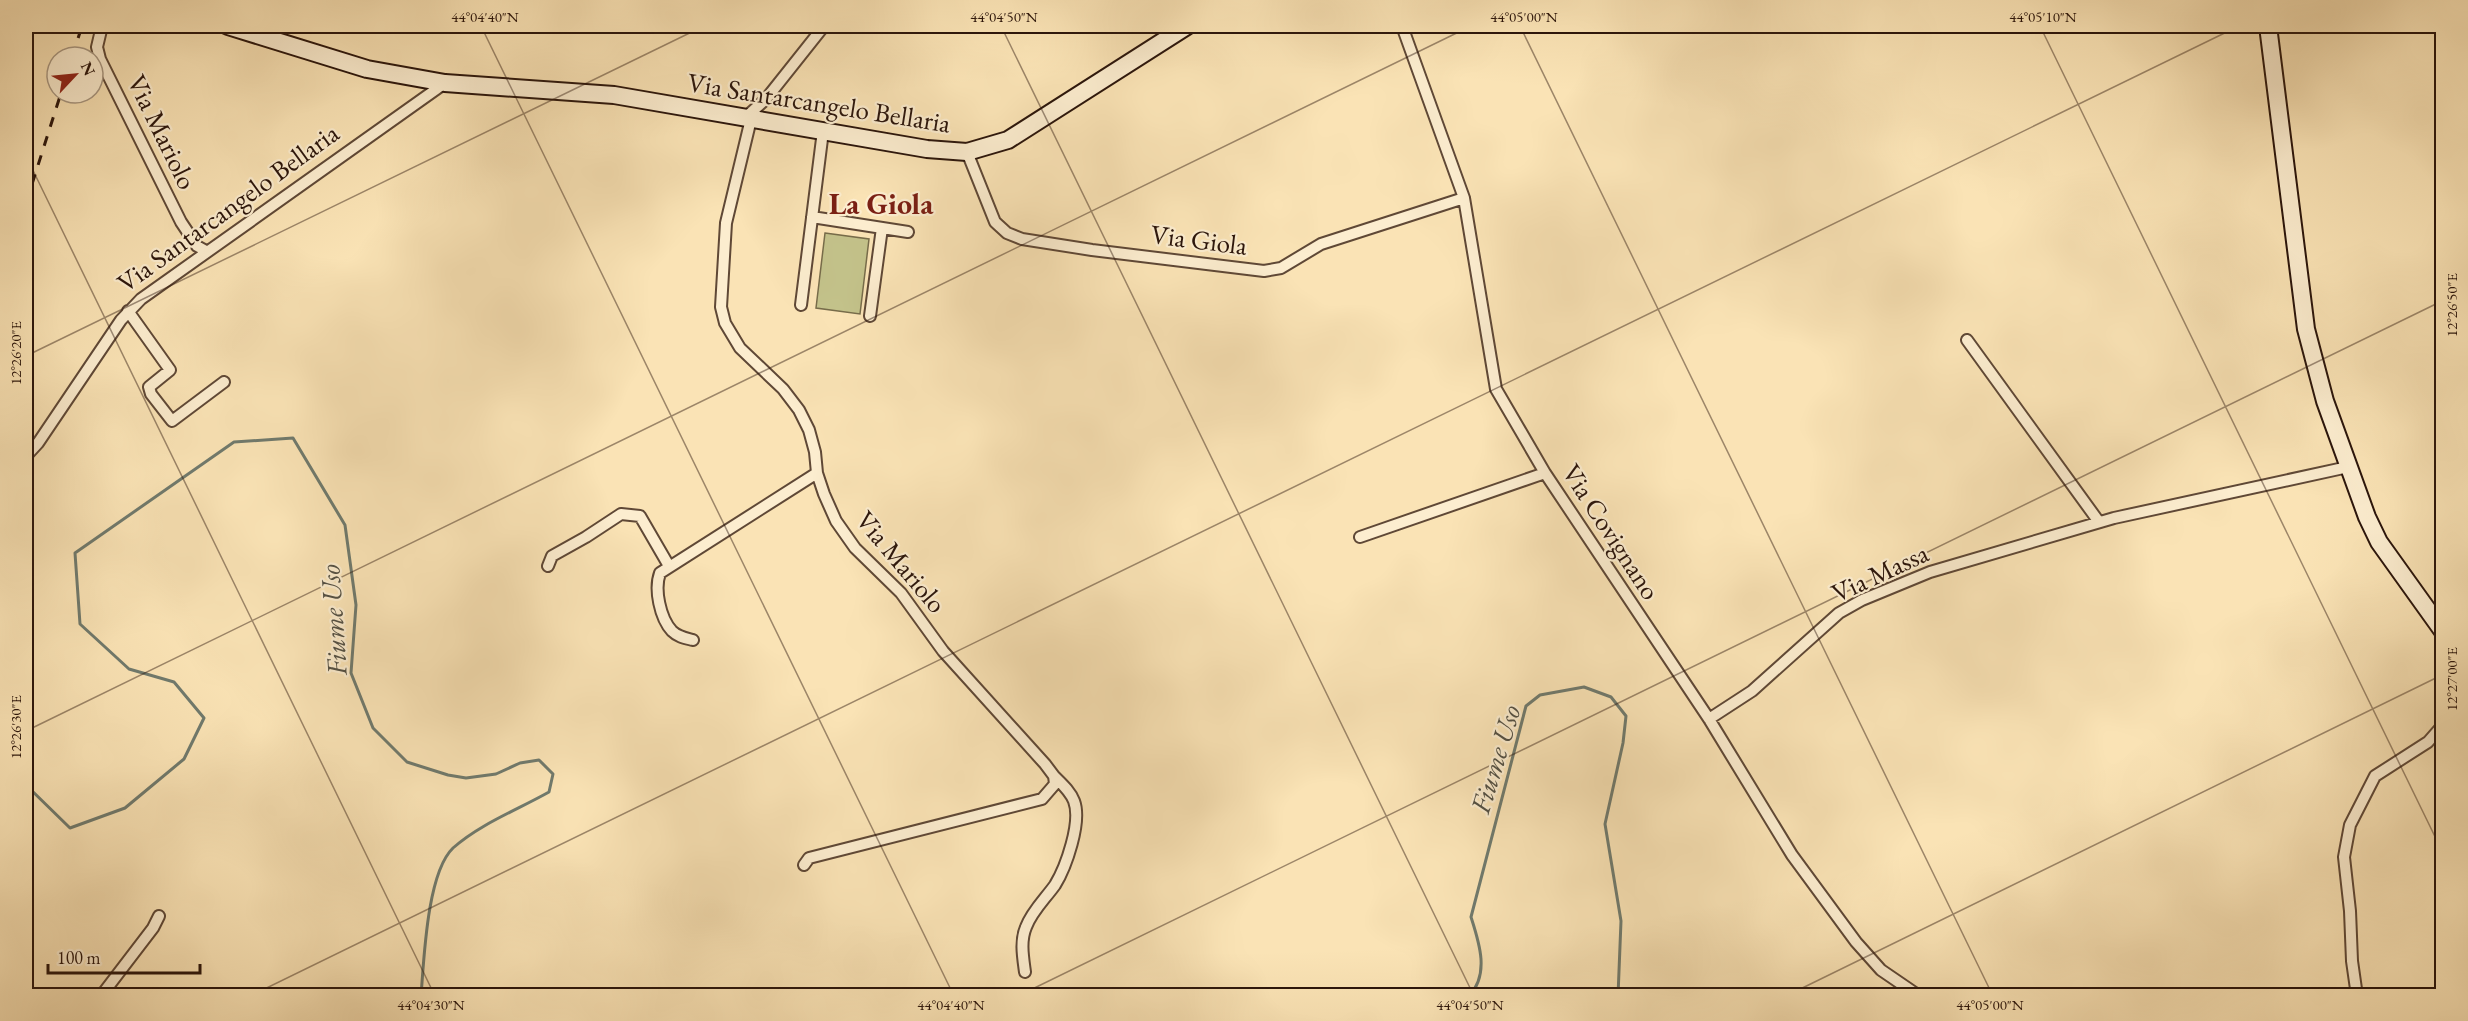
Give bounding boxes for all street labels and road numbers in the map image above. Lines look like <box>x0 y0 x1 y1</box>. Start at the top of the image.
street label: Via Santarcangelo Bellaria <box>685 64 953 141</box>
street label: Via Mariolo <box>120 69 205 195</box>
street label: Via Santarcangelo Bellaria <box>110 115 346 300</box>
street label: Via Giola <box>1149 216 1250 263</box>
street label: Via Covignano <box>1554 457 1668 606</box>
street label: Via Mariolo <box>848 503 954 620</box>
street label: Via Massa <box>1826 535 1934 610</box>

